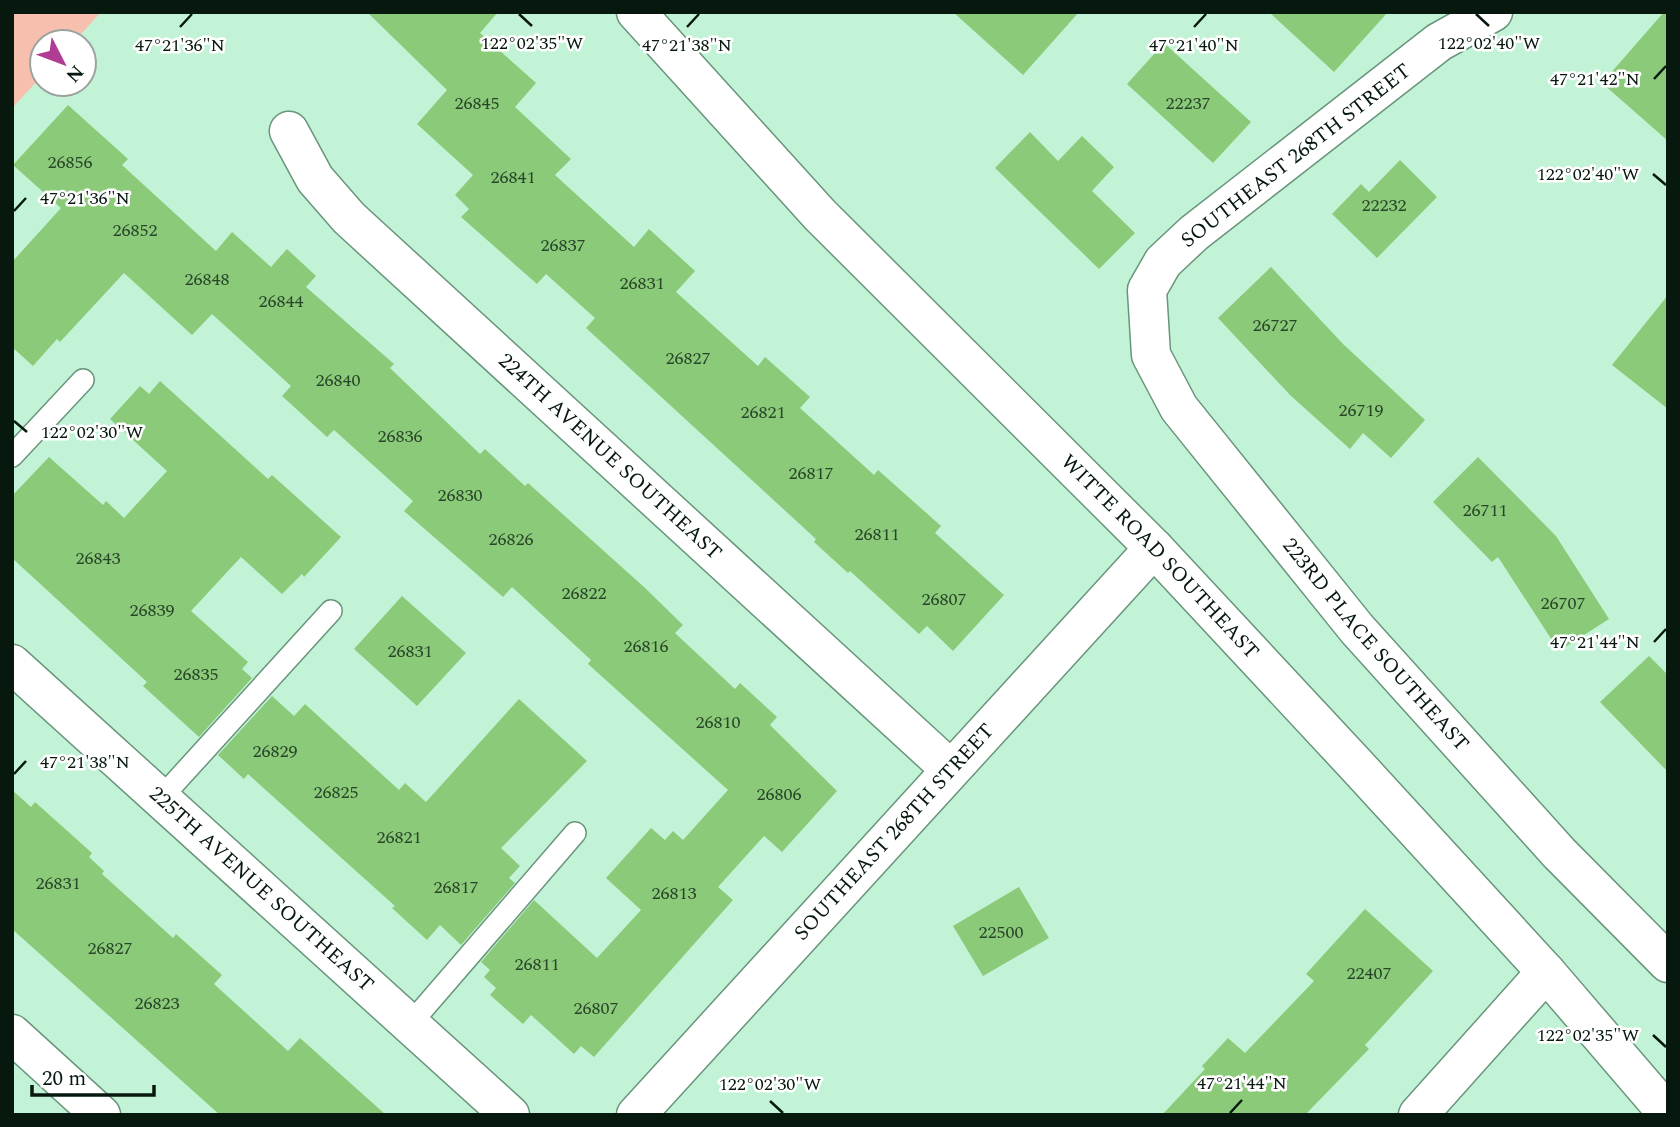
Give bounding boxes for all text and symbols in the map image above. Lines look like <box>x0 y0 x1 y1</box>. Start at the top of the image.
north arrow <box>28 28 98 98</box>
text: 122°02'35"W <box>481 30 583 57</box>
text: 122°02'40"W <box>1438 30 1540 57</box>
text: 47°21'36"N <box>135 32 225 59</box>
text: 47°21'38"N <box>642 32 732 59</box>
text: 47°21'40"N <box>1149 32 1239 59</box>
street label: SOUTHEAST 268TH STREET <box>1174 56 1418 256</box>
text: N <box>59 58 90 89</box>
text: 47°21'42"N <box>1550 66 1640 93</box>
house number: 26845 <box>455 90 500 117</box>
house number: 22237 <box>1166 90 1211 117</box>
house number: 26856 <box>48 149 93 176</box>
text: 122°02'40"W <box>1537 161 1639 188</box>
house number: 26841 <box>491 164 536 191</box>
text: 47°21'36"N <box>40 185 130 212</box>
house number: 22232 <box>1362 192 1407 219</box>
house number: 26852 <box>113 217 158 244</box>
house number: 26837 <box>541 232 586 259</box>
house number: 26848 <box>185 266 230 293</box>
house number: 26831 <box>620 270 665 297</box>
house number: 26844 <box>259 288 304 315</box>
house number: 26727 <box>1253 312 1298 339</box>
house number: 26827 <box>666 345 711 372</box>
street label: 224TH AVENUE SOUTHEAST <box>490 346 729 568</box>
house number: 26840 <box>316 367 361 394</box>
house number: 26719 <box>1339 397 1384 424</box>
house number: 26821 <box>741 399 786 426</box>
text: 122°02'30"W <box>41 419 143 446</box>
house number: 26836 <box>378 423 423 450</box>
street label: WITTE ROAD SOUTHEAST <box>1053 447 1266 667</box>
house number: 26817 <box>789 460 834 487</box>
house number: 26830 <box>438 482 483 509</box>
house number: 26711 <box>1463 497 1508 524</box>
house number: 26811 <box>855 521 900 548</box>
house number: 26826 <box>489 526 534 553</box>
street label: 223RD PLACE SOUTHEAST <box>1274 531 1477 759</box>
house number: 26843 <box>76 545 121 572</box>
house number: 26822 <box>562 580 607 607</box>
house number: 26807 <box>922 586 967 613</box>
house number: 26707 <box>1541 590 1586 617</box>
house number: 26839 <box>130 597 175 624</box>
text: 47°21'44"N <box>1550 629 1640 656</box>
house number: 26816 <box>624 633 669 660</box>
house number: 26831 <box>388 638 433 665</box>
house number: 26835 <box>174 661 219 688</box>
house number: 26810 <box>696 709 741 736</box>
street label: SOUTHEAST 268TH STREET <box>786 716 1002 948</box>
house number: 26829 <box>253 738 298 765</box>
text: 47°21'38"N <box>40 749 130 776</box>
street label: 225TH AVENUE SOUTHEAST <box>141 779 381 1000</box>
house number: 26825 <box>314 779 359 806</box>
house number: 26806 <box>757 781 802 808</box>
house number: 26821 <box>377 824 422 851</box>
house number: 26831 <box>36 870 81 897</box>
house number: 26817 <box>434 874 479 901</box>
house number: 26813 <box>652 880 697 907</box>
house number: 22500 <box>979 919 1024 946</box>
house number: 26827 <box>88 935 133 962</box>
house number: 26811 <box>515 951 560 978</box>
house number: 22407 <box>1347 960 1392 987</box>
house number: 26823 <box>135 990 180 1017</box>
house number: 26807 <box>574 995 619 1022</box>
text: 122°02'35"W <box>1537 1022 1639 1049</box>
scale bar <box>32 1054 154 1098</box>
text: 20 m <box>42 1063 86 1095</box>
text: 47°21'44"N <box>1197 1070 1287 1097</box>
text: 122°02'30"W <box>719 1071 821 1098</box>

